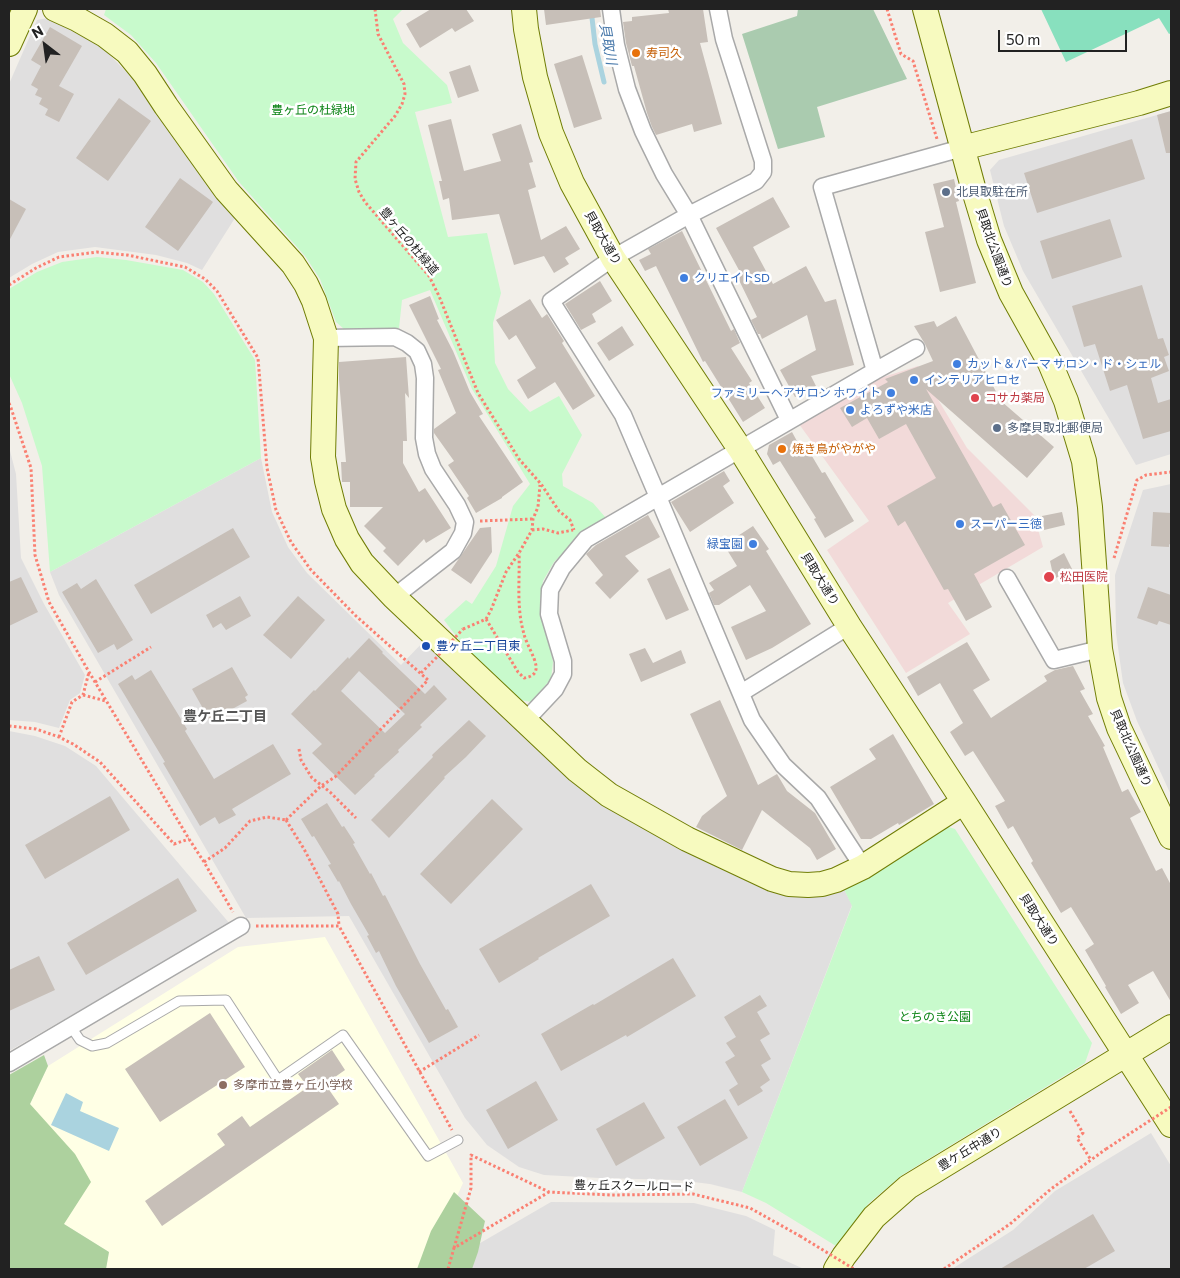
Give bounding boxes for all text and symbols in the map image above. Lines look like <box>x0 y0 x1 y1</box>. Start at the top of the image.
north arrow <box>20 20 70 70</box>
scale bar <box>1000 20 1129 52</box>
text: N <box>28 22 46 42</box>
water label: 貝取川 <box>596 22 620 66</box>
text: 50 m <box>1006 30 1040 48</box>
place label: 寿司久 <box>646 46 682 60</box>
marker: 寿司久 <box>630 47 642 59</box>
park label: 豊ヶ丘の杜緑地 <box>271 103 355 117</box>
place label: 北貝取駐在所 <box>956 185 1028 199</box>
marker: 北貝取駐在所 <box>940 186 952 198</box>
street label: 豊ヶ丘の杜緑道 <box>376 204 442 278</box>
street label: 貝取北公園通り <box>973 206 1015 290</box>
street label: 貝取大通り <box>582 208 624 268</box>
place label: クリエイトSD <box>694 271 770 285</box>
marker: クリエイトSD <box>678 272 690 284</box>
place label: カット＆パーマ サロン・ド・シェル <box>967 357 1161 371</box>
marker: カット＆パーマ サロン・ド・シェル <box>951 358 963 370</box>
place label: インテリアヒロセ <box>924 373 1020 387</box>
marker: インテリアヒロセ <box>908 374 920 386</box>
place label: ファミリーヘアサロン ホワイト <box>711 386 881 400</box>
marker: ファミリーヘアサロン ホワイト <box>885 387 897 399</box>
place label: コサカ薬局 <box>985 391 1045 405</box>
marker: コサカ薬局 <box>969 392 981 404</box>
place label: よろずや米店 <box>860 403 932 417</box>
marker: よろずや米店 <box>844 404 856 416</box>
place label: 多摩貝取北郵便局 <box>1007 421 1103 435</box>
marker: 多摩貝取北郵便局 <box>991 422 1003 434</box>
place label: 焼き鳥がやがや <box>792 442 876 456</box>
marker: 焼き鳥がやがや <box>776 443 788 455</box>
place label: スーパー三徳 <box>970 517 1042 531</box>
marker: スーパー三徳 <box>954 518 966 530</box>
place label: 緑宝園 <box>707 537 743 551</box>
marker: 緑宝園 <box>747 538 759 550</box>
street label: 貝取大通り <box>798 550 842 608</box>
marker: 松田医院 <box>1042 570 1056 584</box>
place label: 松田医院 <box>1060 570 1108 584</box>
place label: 豊ヶ丘二丁目東 <box>436 639 520 653</box>
marker: 豊ヶ丘二丁目東 <box>420 640 432 652</box>
street label: 貝取北公園通り <box>1107 707 1155 789</box>
district label: 豊ケ丘二丁目 <box>183 708 267 724</box>
street label: 貝取大通り <box>1017 891 1061 949</box>
park label: とちのき公園 <box>899 1010 971 1024</box>
place label: 多摩市立豊ヶ丘小学校 <box>233 1078 353 1092</box>
marker: 多摩市立豊ヶ丘小学校 <box>217 1079 229 1091</box>
street label: 豊ケ丘中通り <box>935 1124 1005 1174</box>
street label: 豊ヶ丘スクールロード <box>574 1178 694 1194</box>

